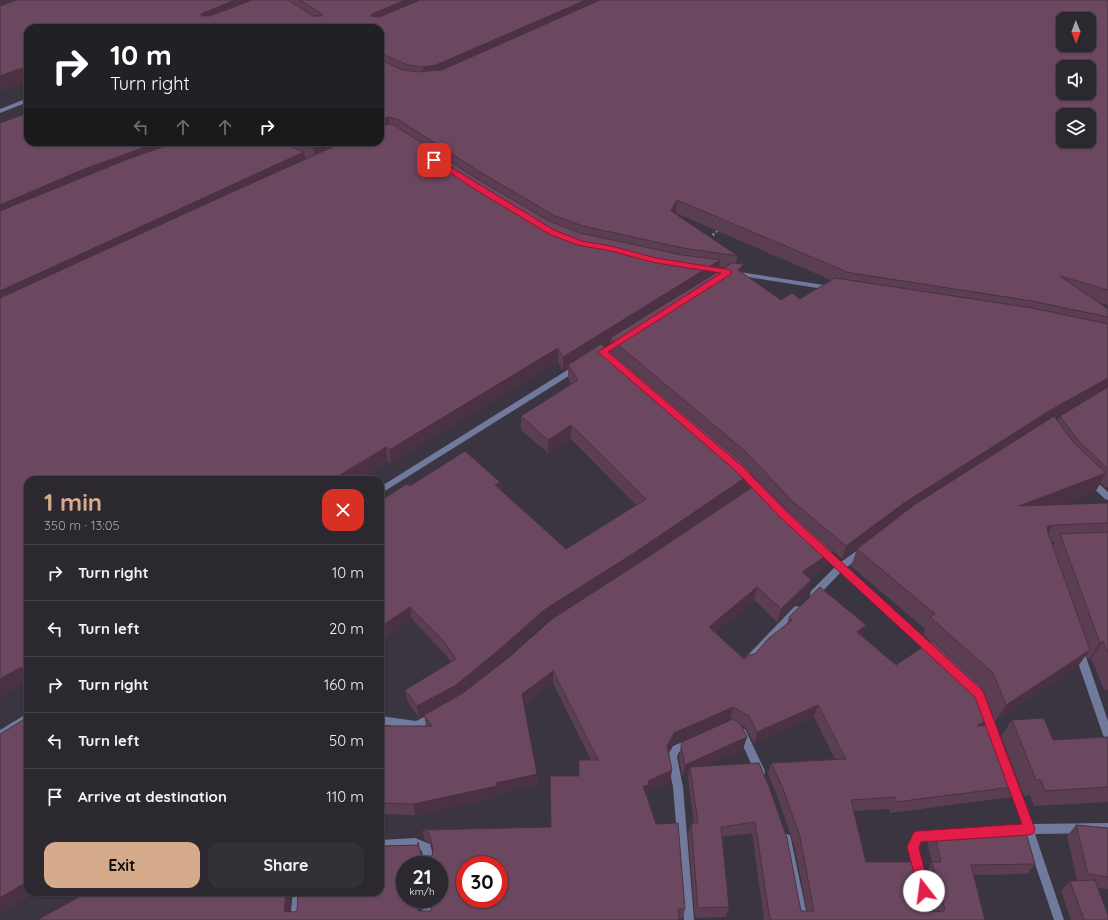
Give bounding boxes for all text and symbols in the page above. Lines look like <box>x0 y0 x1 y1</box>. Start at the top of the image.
north arrow <box>1056 12 1096 52</box>
map controls <box>1056 12 1096 148</box>
text: 10 m <box>110 37 172 72</box>
icon: right <box>44 40 96 92</box>
button: sound <box>1056 60 1096 100</box>
text: Turn right <box>110 72 190 95</box>
button: layers <box>1056 108 1096 148</box>
icon: left <box>130 116 152 138</box>
icon: ahead <box>172 116 194 138</box>
icon: ahead <box>214 116 236 138</box>
icon: right <box>256 116 278 138</box>
pin <box>417 143 451 177</box>
icon: arrive <box>423 149 445 171</box>
text: 1 min <box>44 487 102 517</box>
button: close <box>322 489 364 531</box>
text: 350 m · 13:05 <box>44 517 120 533</box>
icon: right <box>44 562 66 584</box>
text: Turn right <box>78 563 149 582</box>
text: 10 m <box>332 563 364 582</box>
icon: left <box>44 618 66 640</box>
text: Turn left <box>78 619 140 638</box>
text: 20 m <box>329 619 364 638</box>
icon: right <box>44 674 66 696</box>
text: Turn right <box>78 675 149 694</box>
text: 160 m <box>324 675 364 694</box>
icon: left <box>44 730 66 752</box>
text: Turn left <box>78 731 140 750</box>
text: 50 m <box>329 731 364 750</box>
icon: arrive <box>44 786 66 808</box>
text: Arrive at destination <box>78 787 227 806</box>
text: 110 m <box>326 787 364 806</box>
button: Exit <box>44 842 200 888</box>
button: Share <box>208 842 364 888</box>
speed limit sign: 30 <box>456 856 508 908</box>
text: 21 <box>412 864 432 889</box>
position arrow <box>903 870 945 912</box>
text: km/h <box>409 885 435 898</box>

